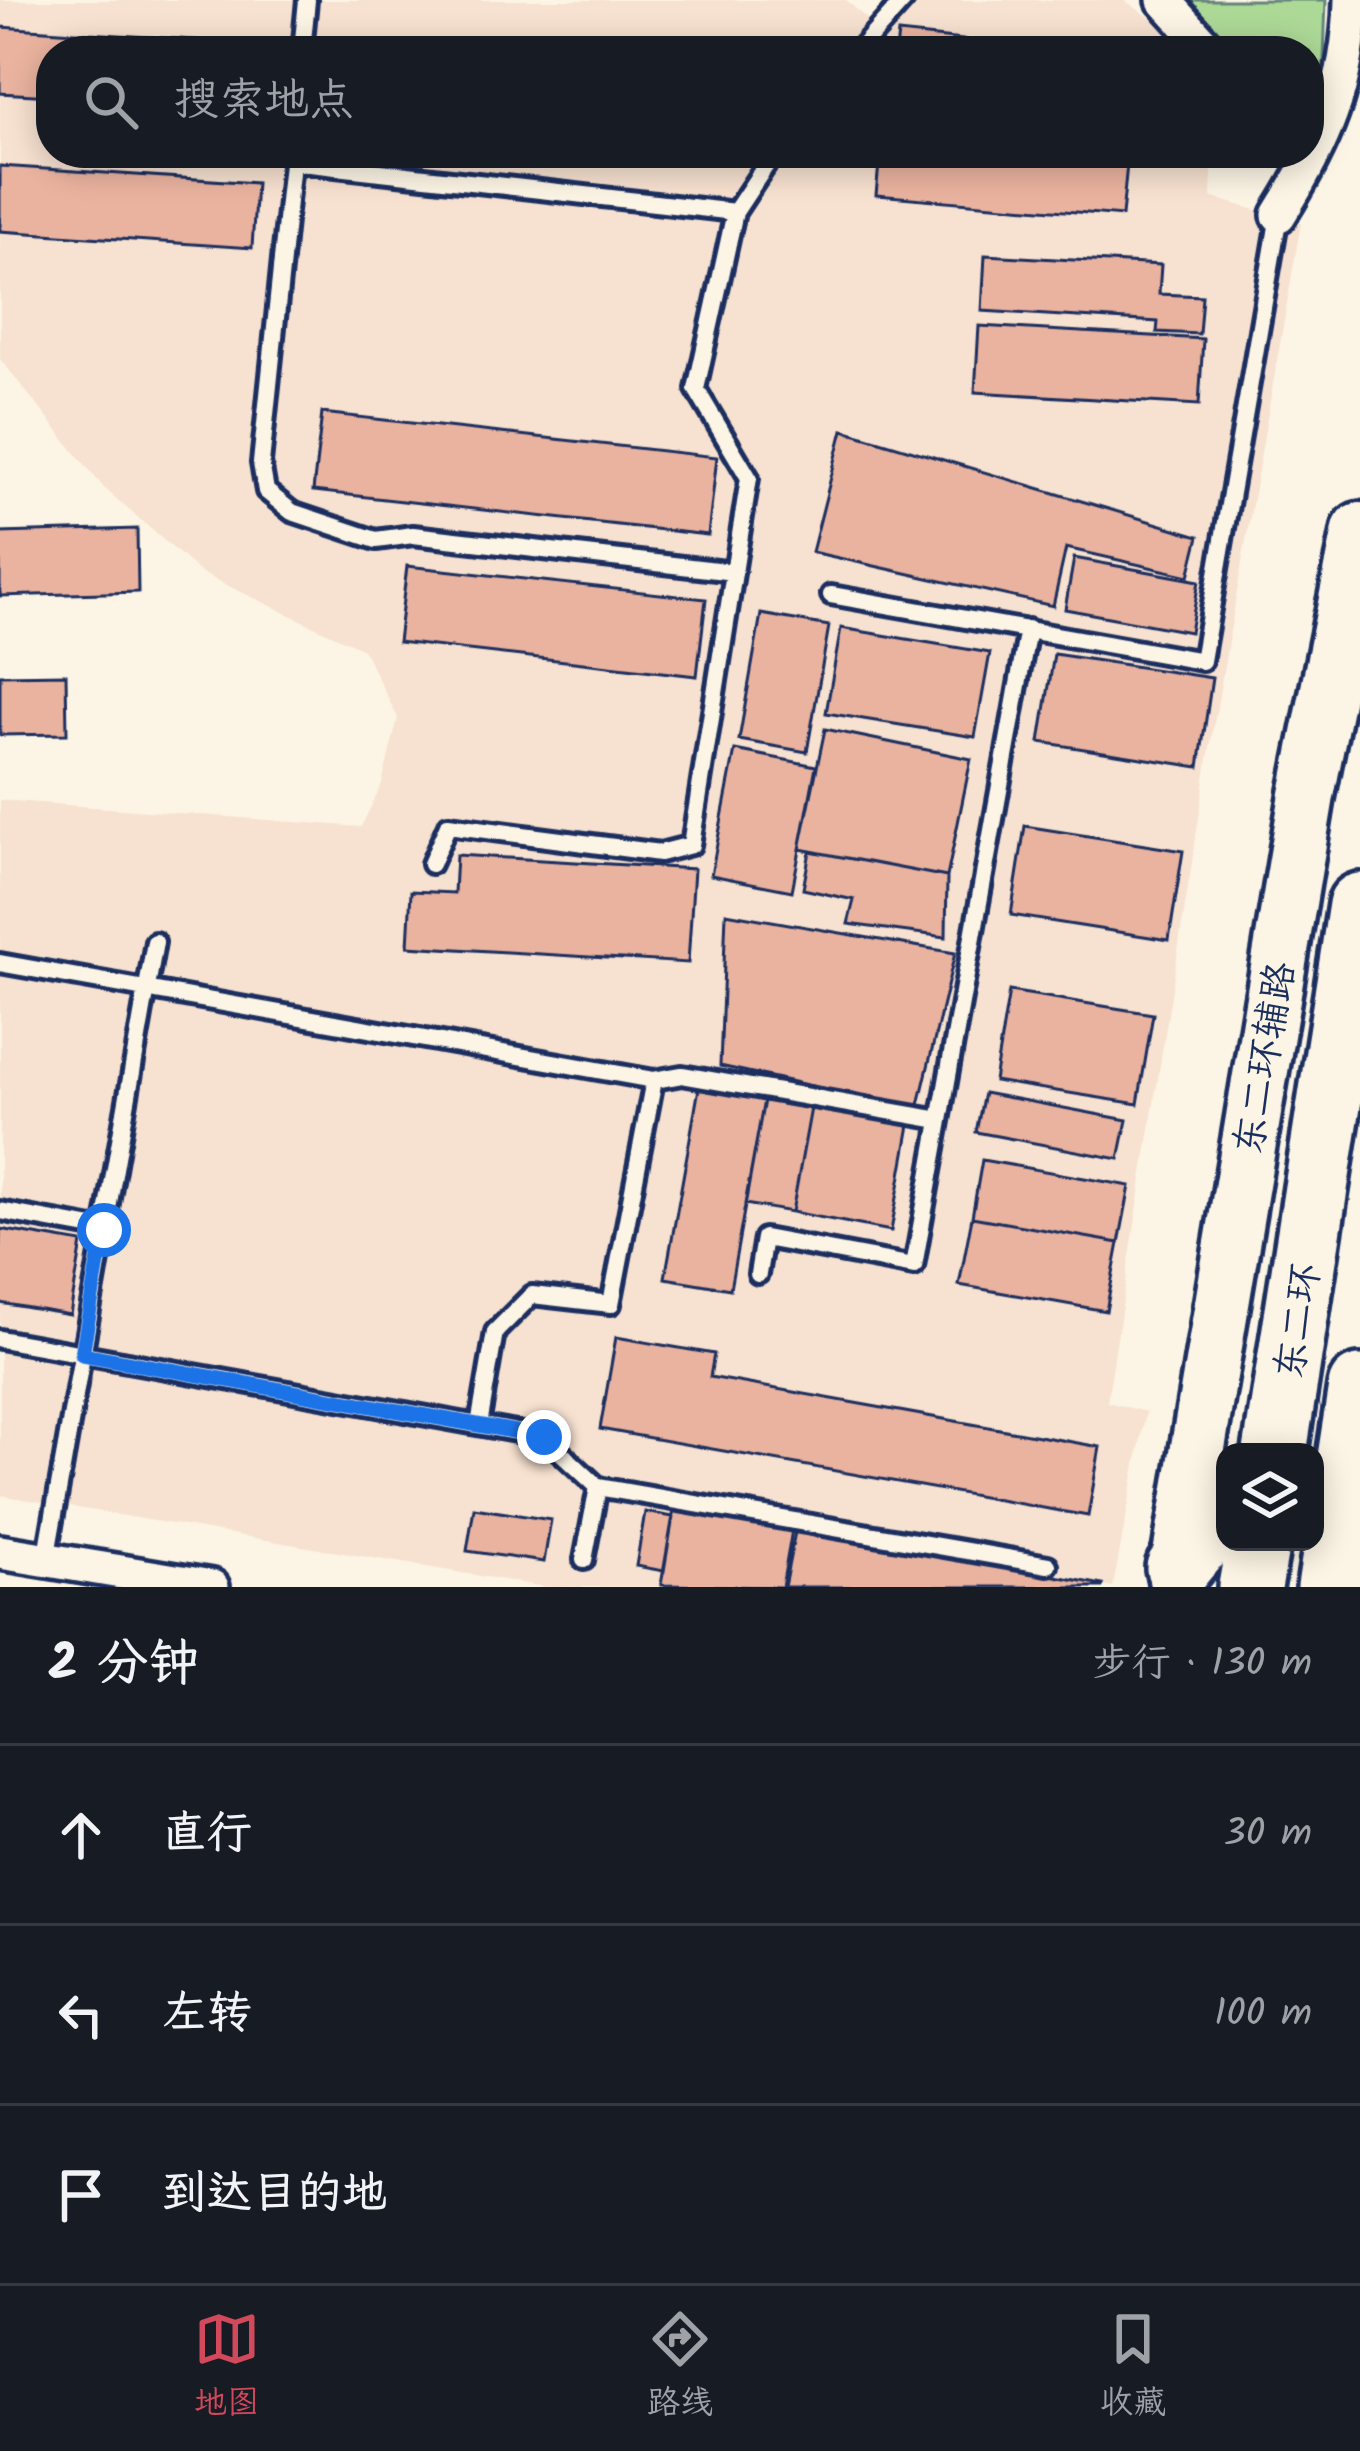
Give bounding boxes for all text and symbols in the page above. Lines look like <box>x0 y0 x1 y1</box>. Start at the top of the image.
search box <box>36 36 1324 168</box>
text: 搜索地点 <box>174 66 354 138</box>
icon: search <box>78 69 144 135</box>
street label: 东二环辅路 <box>1219 957 1314 1160</box>
route start <box>77 1203 131 1257</box>
street label: 东二环 <box>1260 1259 1340 1384</box>
route end <box>517 1410 571 1464</box>
map controls <box>1216 1443 1324 1551</box>
button: layers <box>1216 1443 1324 1551</box>
text: 2 分钟 <box>48 1625 199 1706</box>
text: 步行 · 130 m <box>1093 1634 1312 1696</box>
text: 直行 <box>162 1799 252 1871</box>
icon: ahead <box>48 1802 114 1868</box>
text: 30 m <box>1224 1804 1312 1866</box>
text: 左转 <box>162 1979 252 2051</box>
icon: left <box>48 1982 114 2048</box>
text: 100 m <box>1214 1984 1312 2046</box>
text: 到达目的地 <box>162 2159 387 2231</box>
icon: arrive <box>48 2162 114 2228</box>
tab: 地图 <box>194 2306 260 2431</box>
tab: 路线 <box>647 2306 713 2431</box>
tab: 收藏 <box>1100 2306 1166 2431</box>

